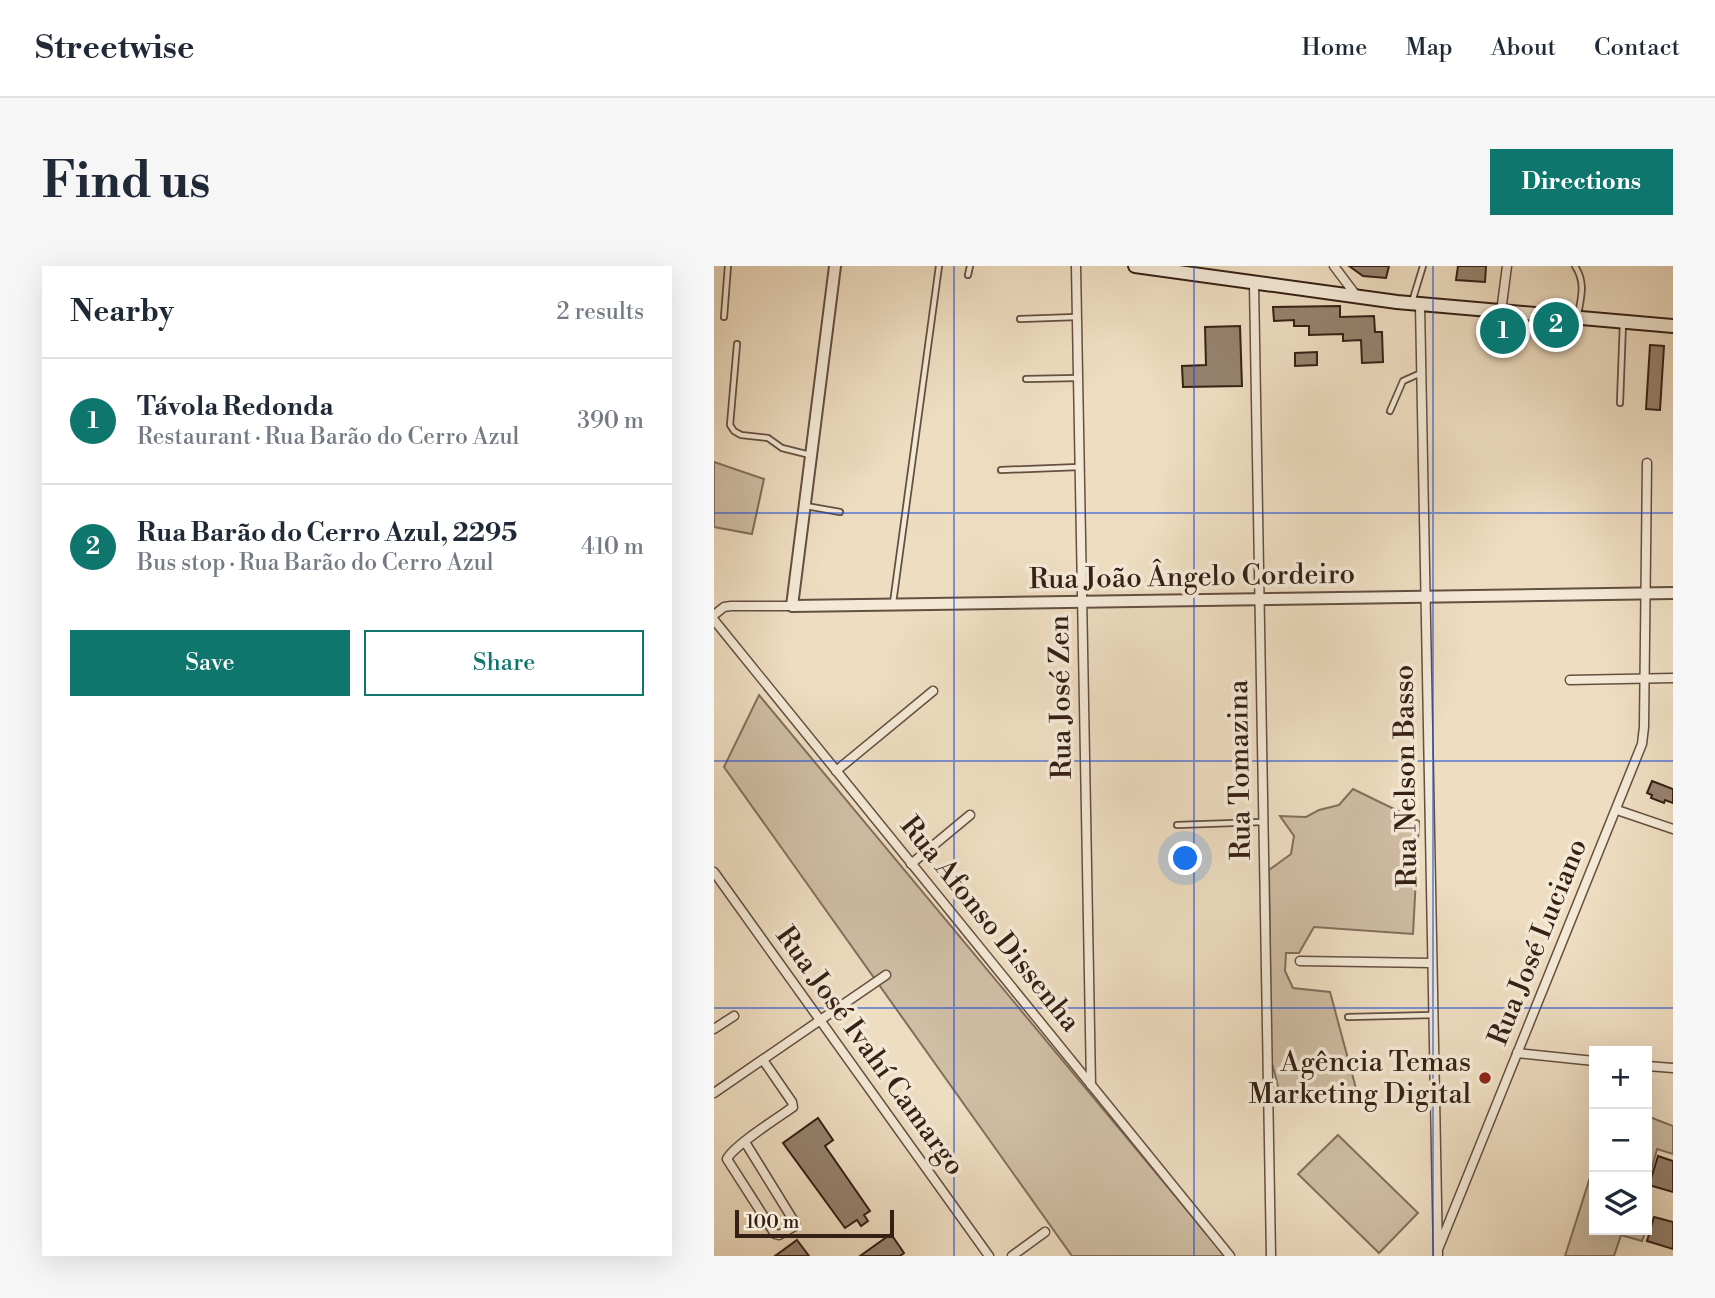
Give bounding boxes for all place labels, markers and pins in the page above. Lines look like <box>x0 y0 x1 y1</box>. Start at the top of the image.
pin: 2 <box>1533 299 1579 351</box>
pin: 1 <box>1480 305 1526 357</box>
place label: Agência Temas Marketing Digital <box>1248 1045 1471 1112</box>
marker: Agência Temas Marketing Digital <box>1477 1070 1493 1086</box>

